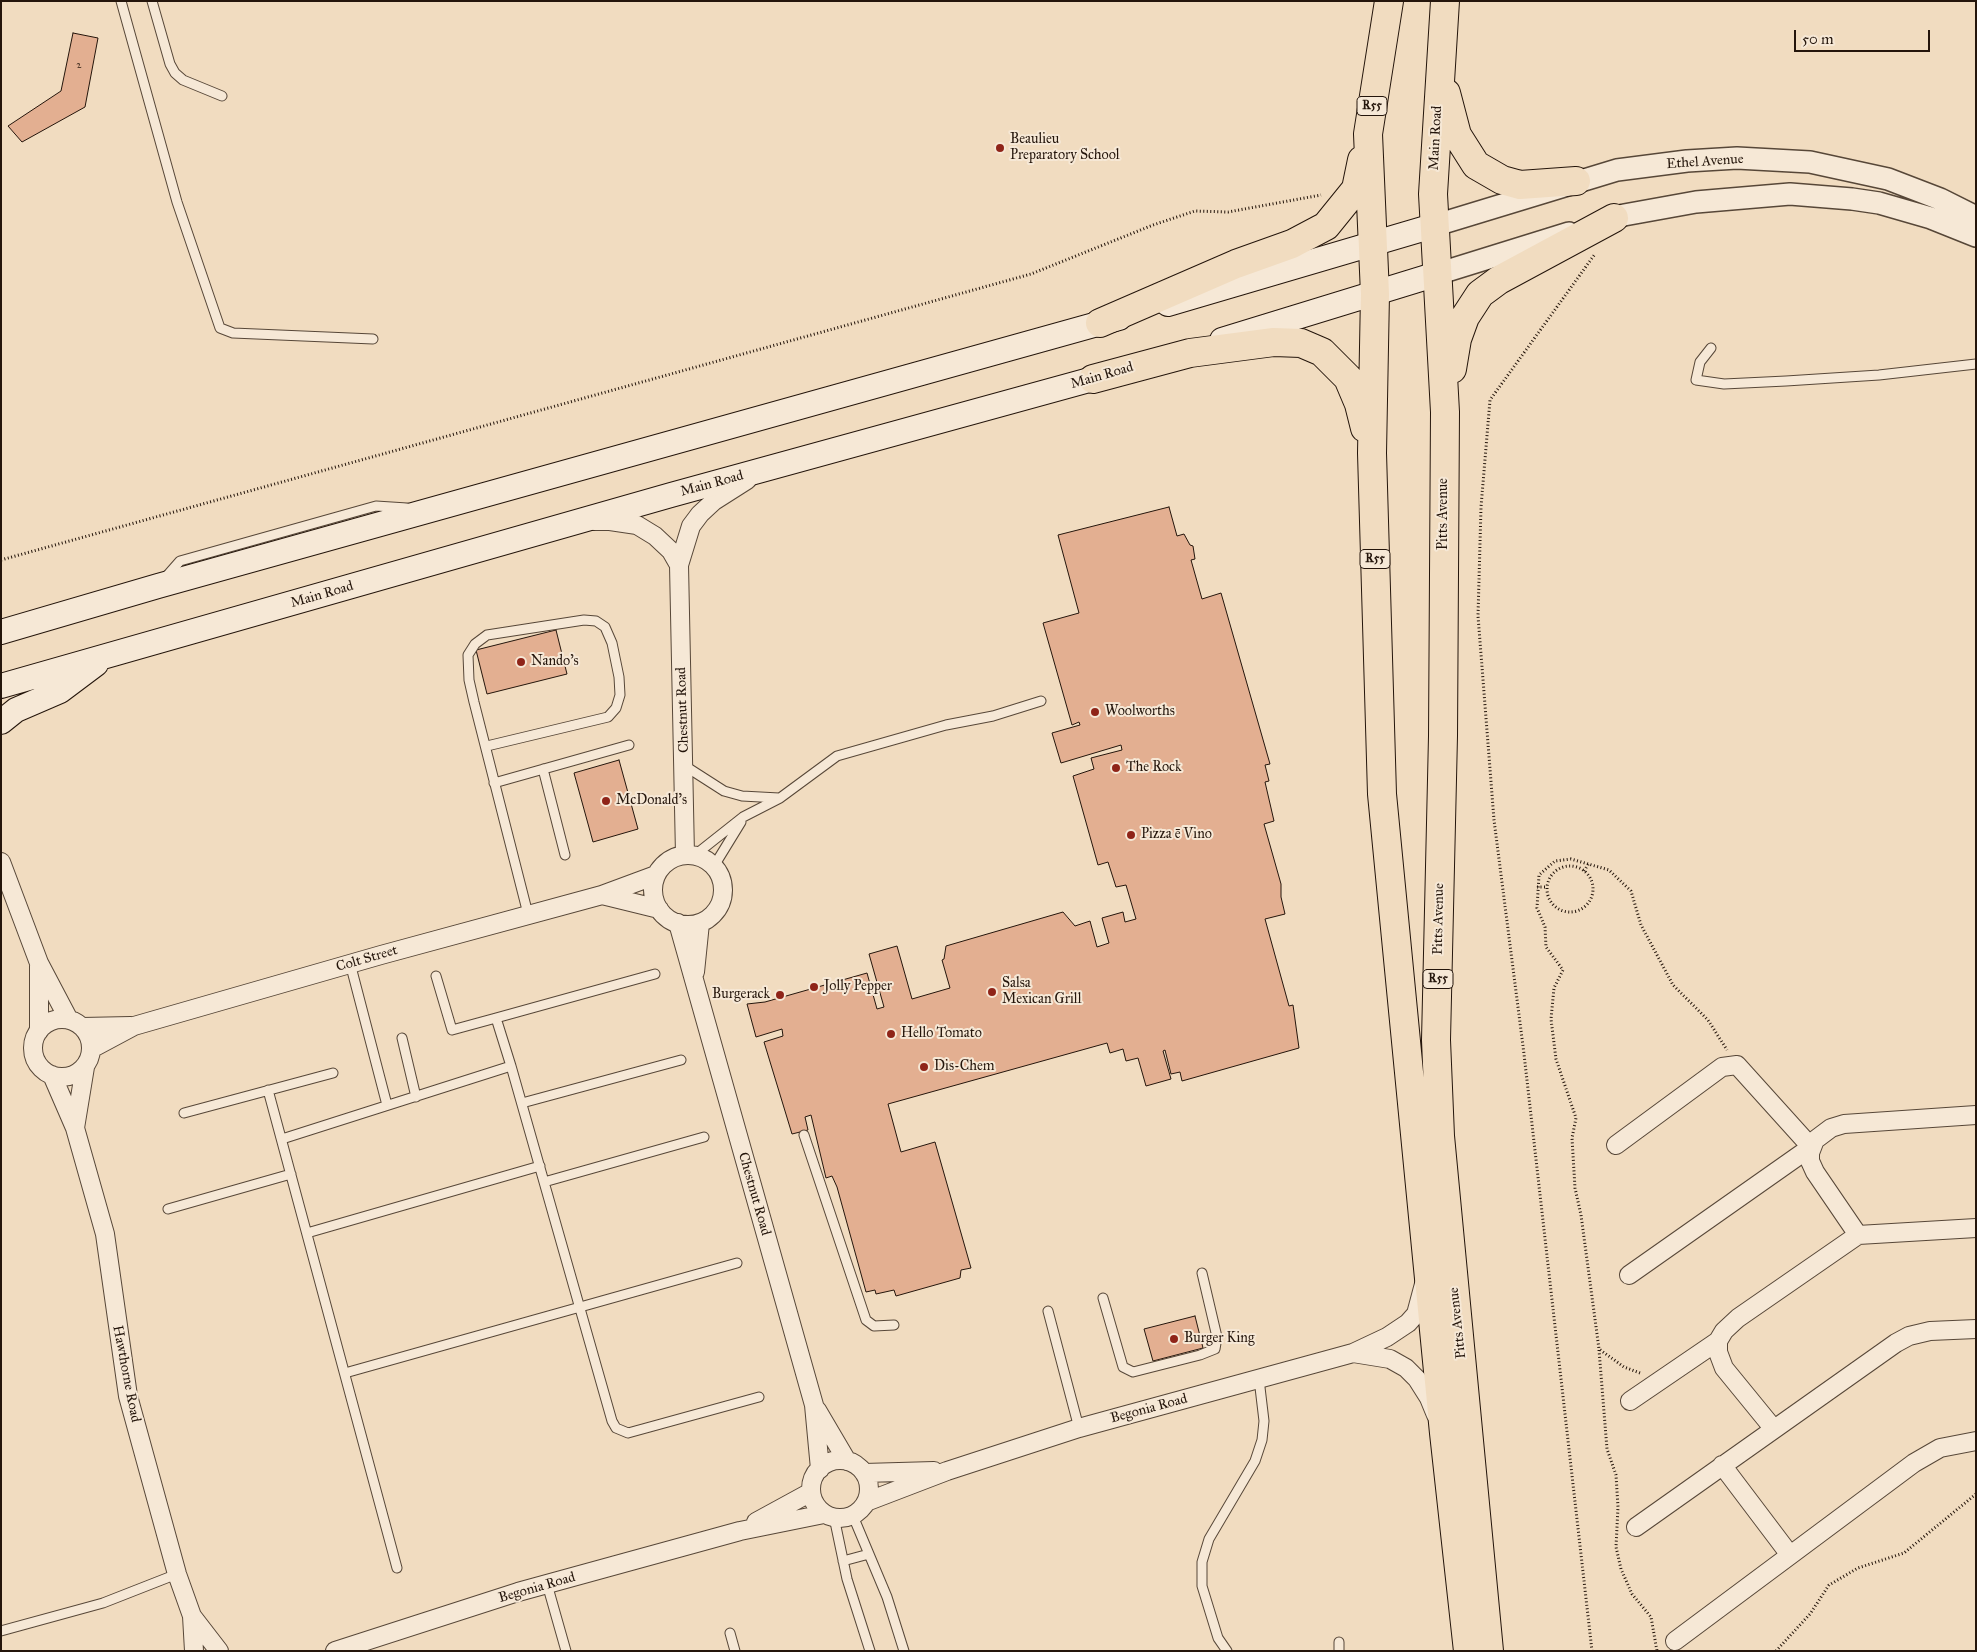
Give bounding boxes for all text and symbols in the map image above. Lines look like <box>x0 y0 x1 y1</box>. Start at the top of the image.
scale bar <box>1797 20 1933 52</box>
text: 50 m <box>1802 30 1834 48</box>
house number: 2 <box>76 58 82 72</box>
road number: R55 <box>1357 96 1387 115</box>
street label: Main Road <box>1426 105 1446 171</box>
place label: Beaulieu Preparatory School <box>1010 132 1120 164</box>
marker: Beaulieu Preparatory School <box>994 142 1006 154</box>
street label: Ethel Avenue <box>1666 151 1744 173</box>
street label: Main Road <box>1069 359 1135 393</box>
street label: Main Road <box>679 468 745 500</box>
street label: Pitts Avenue <box>1436 478 1452 550</box>
road number: R55 <box>1360 550 1390 568</box>
street label: Main Road <box>289 578 355 612</box>
place label: Nando's <box>531 654 579 670</box>
marker: Nando's <box>515 656 527 668</box>
street label: Chestnut Road <box>673 667 693 753</box>
place label: Woolworths <box>1105 704 1175 720</box>
marker: Woolworths <box>1089 706 1101 718</box>
place label: The Rock <box>1126 760 1181 776</box>
marker: The Rock <box>1110 762 1122 774</box>
place label: McDonald's <box>616 793 687 809</box>
marker: McDonald's <box>600 795 612 807</box>
place label: Pizza ē Vino <box>1141 827 1212 843</box>
marker: Pizza ē Vino <box>1125 829 1137 841</box>
street label: Pitts Avenue <box>1430 883 1448 955</box>
street label: Colt Street <box>334 942 400 976</box>
road number: R55 <box>1423 970 1453 989</box>
place label: Salsa Mexican Grill <box>1002 976 1081 1009</box>
place label: Jolly Pepper <box>824 979 892 995</box>
marker: Jolly Pepper <box>808 981 820 993</box>
marker: Salsa Mexican Grill <box>986 986 998 998</box>
place label: Burgerack <box>712 987 770 1003</box>
marker: Burgerack <box>774 989 786 1001</box>
place label: Hello Tomato <box>901 1026 982 1042</box>
marker: Hello Tomato <box>885 1028 897 1040</box>
place label: Dis-Chem <box>934 1059 995 1075</box>
marker: Dis-Chem <box>918 1061 930 1073</box>
street label: Chestnut Road <box>734 1150 774 1238</box>
street label: Pitts Avenue <box>1446 1286 1470 1360</box>
street label: Hawthorne Road <box>108 1324 144 1424</box>
place label: Burger King <box>1184 1331 1254 1347</box>
marker: Burger King <box>1168 1333 1180 1345</box>
street label: Begonia Road <box>1109 1391 1189 1427</box>
street label: Begonia Road <box>497 1569 577 1607</box>

